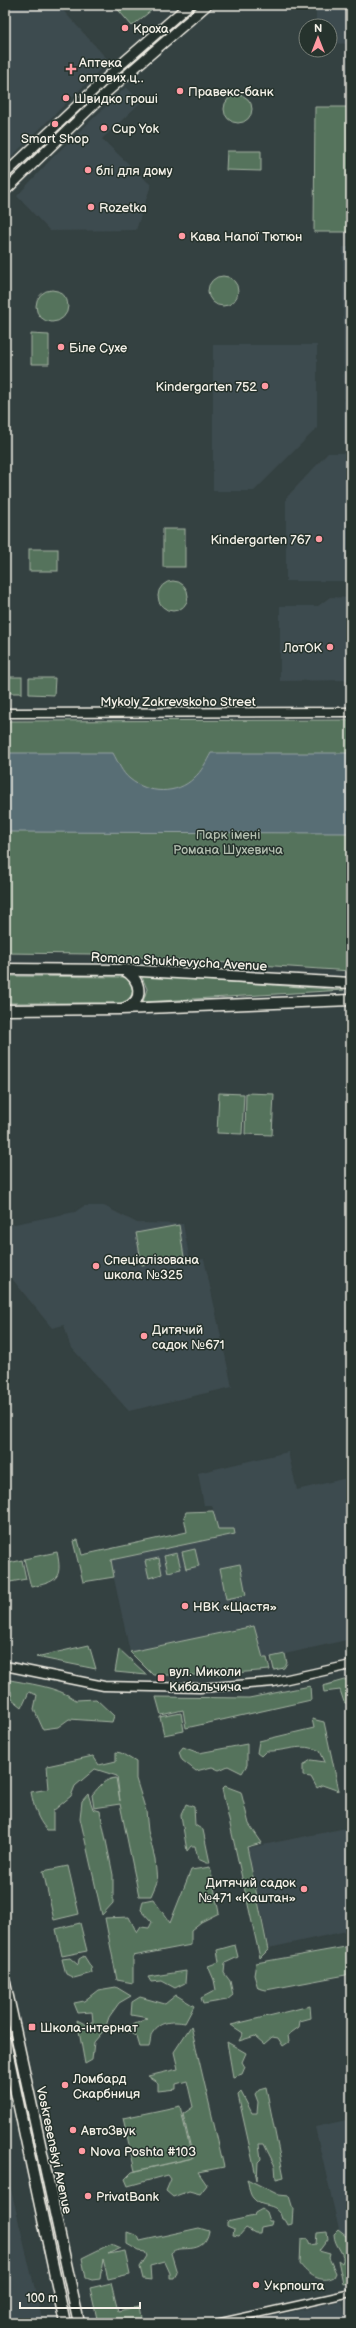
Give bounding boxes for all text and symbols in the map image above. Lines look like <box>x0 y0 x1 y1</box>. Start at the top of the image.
north arrow <box>298 18 338 58</box>
place label: Кроха <box>133 21 169 37</box>
text: N <box>314 22 322 35</box>
marker: Кроха <box>120 23 130 33</box>
place label: Аптека оптових ц‥ <box>78 55 144 86</box>
marker: Аптека оптових ц‥ <box>66 64 76 74</box>
place label: Правекс-банк <box>188 84 274 100</box>
marker: Правекс-банк <box>175 86 185 96</box>
place label: Швидко гроші <box>74 91 158 107</box>
marker: Швидко гроші <box>61 93 71 103</box>
marker: Smart Shop <box>50 119 60 129</box>
place label: Cup Yok <box>112 121 160 137</box>
marker: Cup Yok <box>99 123 109 133</box>
place label: Smart Shop <box>21 131 89 147</box>
place label: блі для дому <box>96 163 172 179</box>
marker: блі для дому <box>83 165 93 175</box>
place label: Rozetka <box>99 200 147 216</box>
marker: Rozetka <box>86 202 96 212</box>
place label: Кава Напої Тютюн <box>190 229 302 245</box>
marker: Кава Напої Тютюн <box>177 231 187 241</box>
place label: Біле Сухе <box>69 340 127 356</box>
marker: Біле Сухе <box>56 342 66 352</box>
place label: Kindergarten 752 <box>156 379 257 395</box>
marker: Kindergarten 752 <box>260 381 270 391</box>
place label: Kindergarten 767 <box>210 532 312 548</box>
marker: Kindergarten 767 <box>314 534 324 544</box>
place label: ЛотОК <box>282 640 323 656</box>
marker: ЛотОК <box>325 642 335 652</box>
street label: Mykoly Zakrevskoho Street <box>100 694 256 710</box>
park label: Парк імені Романа Шухевича <box>173 827 283 858</box>
street label: Romana Shukhevycha Avenue <box>90 949 268 975</box>
place label: Спеціалізована школа №325 <box>104 1252 200 1283</box>
marker: Спеціалізована школа №325 <box>91 1261 101 1271</box>
place label: Дитячий садок №671 <box>152 1322 225 1353</box>
marker: Дитячий садок №671 <box>139 1331 149 1341</box>
place label: НВК «Щастя» <box>193 1599 277 1615</box>
marker: НВК «Щастя» <box>180 1601 190 1611</box>
place label: вул. Миколи Кибальчича <box>169 1664 242 1695</box>
marker: вул. Миколи Кибальчича <box>156 1673 166 1683</box>
place label: Дитячий садок №471 «Каштан» <box>198 1875 296 1906</box>
marker: Дитячий садок №471 «Каштан» <box>299 1884 309 1894</box>
place label: Школа-інтернат <box>40 2020 138 2036</box>
marker: Школа-інтернат <box>27 2022 37 2032</box>
place label: Ломбард Скарбниця <box>72 2071 140 2102</box>
marker: Ломбард Скарбниця <box>60 2080 70 2090</box>
street label: Voskresenskyi Avenue <box>33 2085 75 2216</box>
place label: АвтоЗвук <box>80 2123 136 2139</box>
marker: АвтоЗвук <box>68 2125 78 2135</box>
place label: Nova Poshta #103 <box>90 2144 196 2160</box>
marker: Nova Poshta #103 <box>77 2146 87 2156</box>
place label: PrivatBank <box>96 2189 159 2205</box>
marker: PrivatBank <box>83 2191 93 2201</box>
place label: Укрпошта <box>264 2278 325 2294</box>
marker: Укрпошта <box>251 2280 261 2290</box>
scale bar <box>20 2284 140 2310</box>
text: 100 m <box>26 2291 58 2306</box>

